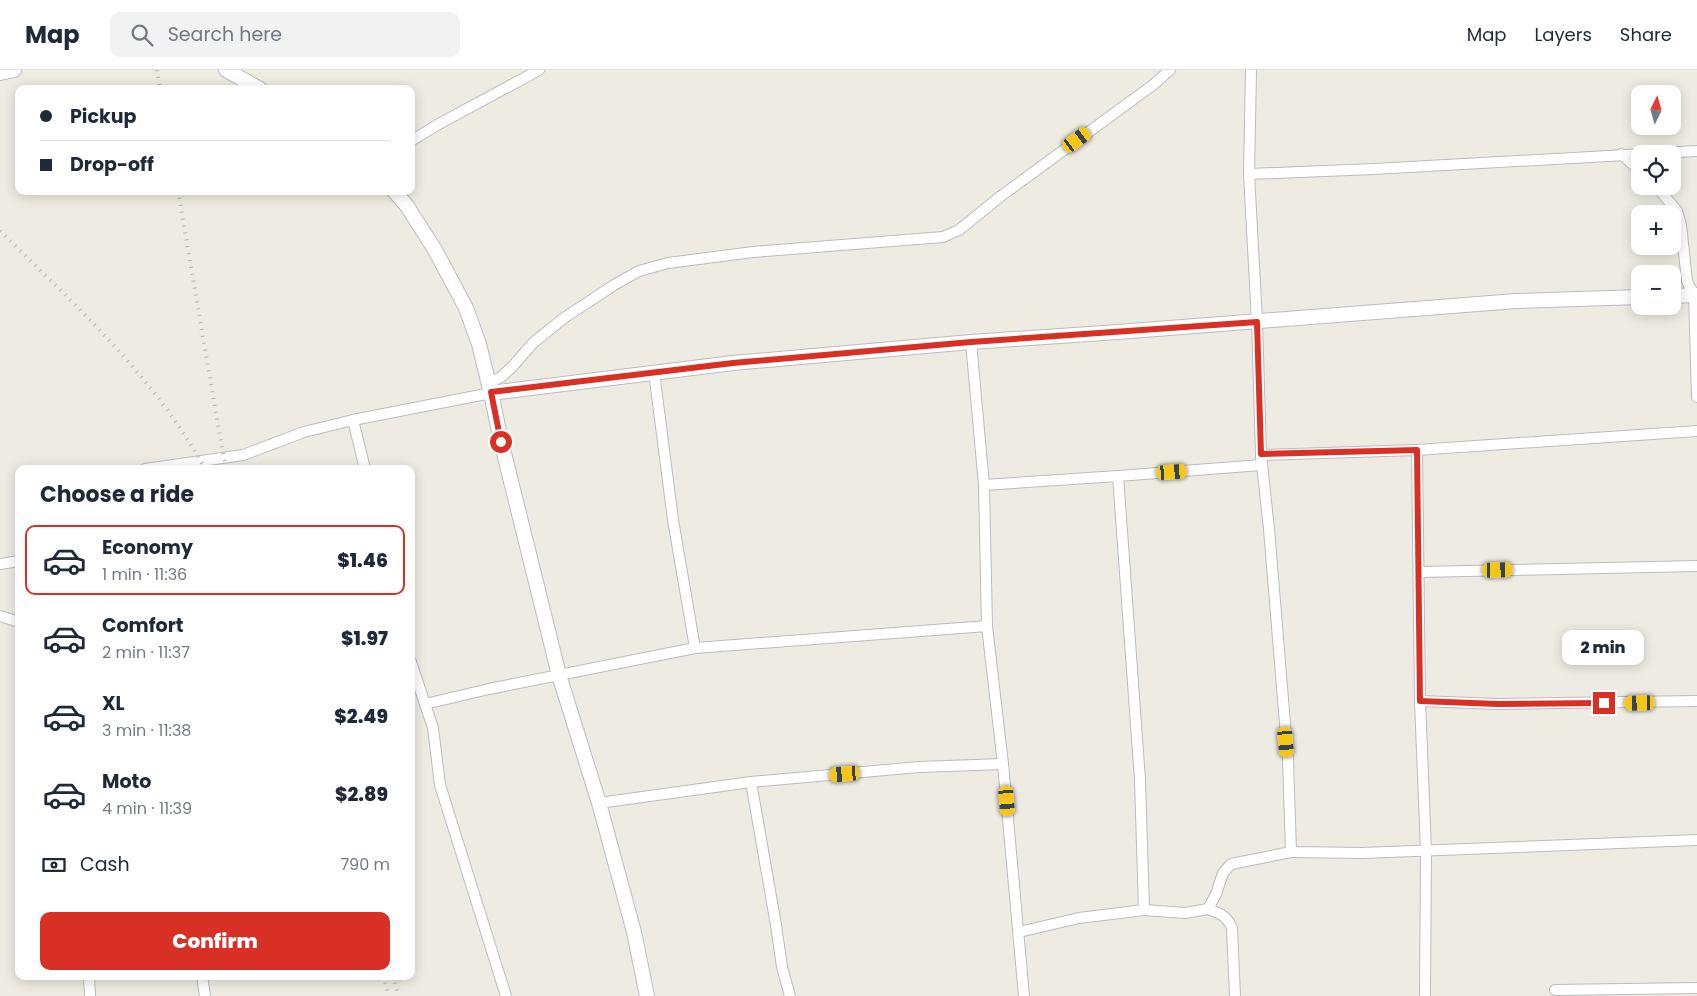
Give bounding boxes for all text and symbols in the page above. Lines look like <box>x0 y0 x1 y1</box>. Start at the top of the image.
search box <box>110 12 460 57</box>
text: Map <box>25 18 80 51</box>
icon: search <box>128 21 156 49</box>
text: Search here <box>168 21 282 48</box>
text: Map <box>1467 22 1507 47</box>
text: Layers <box>1535 22 1592 47</box>
text: Share <box>1620 22 1672 47</box>
north arrow <box>1631 85 1681 135</box>
map controls <box>1631 85 1681 315</box>
text: Pickup <box>70 103 136 130</box>
car <box>1060 125 1093 155</box>
button: locate <box>1631 145 1681 195</box>
text: Drop-off <box>70 151 154 178</box>
button: + <box>1631 205 1681 255</box>
button: − <box>1631 265 1681 315</box>
route start <box>490 431 512 453</box>
car <box>1156 463 1187 481</box>
text: Choose a ride <box>40 479 194 510</box>
text: Economy <box>102 534 193 561</box>
icon: car <box>42 538 87 583</box>
text: $1.46 <box>337 547 388 574</box>
car <box>1482 562 1513 578</box>
text: 1 min · 11:36 <box>102 563 187 586</box>
text: Comfort <box>102 612 184 639</box>
icon: car <box>42 616 87 661</box>
text: $1.97 <box>341 625 388 652</box>
callout: 2 min <box>1563 630 1645 666</box>
text: 2 min <box>1580 636 1626 659</box>
text: 2 min · 11:37 <box>102 641 190 664</box>
text: XL <box>102 690 125 717</box>
route end <box>1593 692 1615 714</box>
icon: car <box>42 694 87 739</box>
car <box>1624 695 1655 711</box>
text: $2.49 <box>334 703 388 730</box>
text: 3 min · 11:38 <box>102 719 191 742</box>
car <box>1277 726 1294 758</box>
car <box>829 765 860 783</box>
text: Moto <box>102 768 151 795</box>
icon: car <box>42 772 87 817</box>
text: $2.89 <box>335 781 388 808</box>
car <box>998 785 1015 817</box>
text: 4 min · 11:39 <box>102 797 192 820</box>
icon: cash <box>40 851 68 879</box>
text: Cash <box>80 851 130 878</box>
text: 790 m <box>340 853 390 876</box>
button: Confirm <box>40 912 390 970</box>

